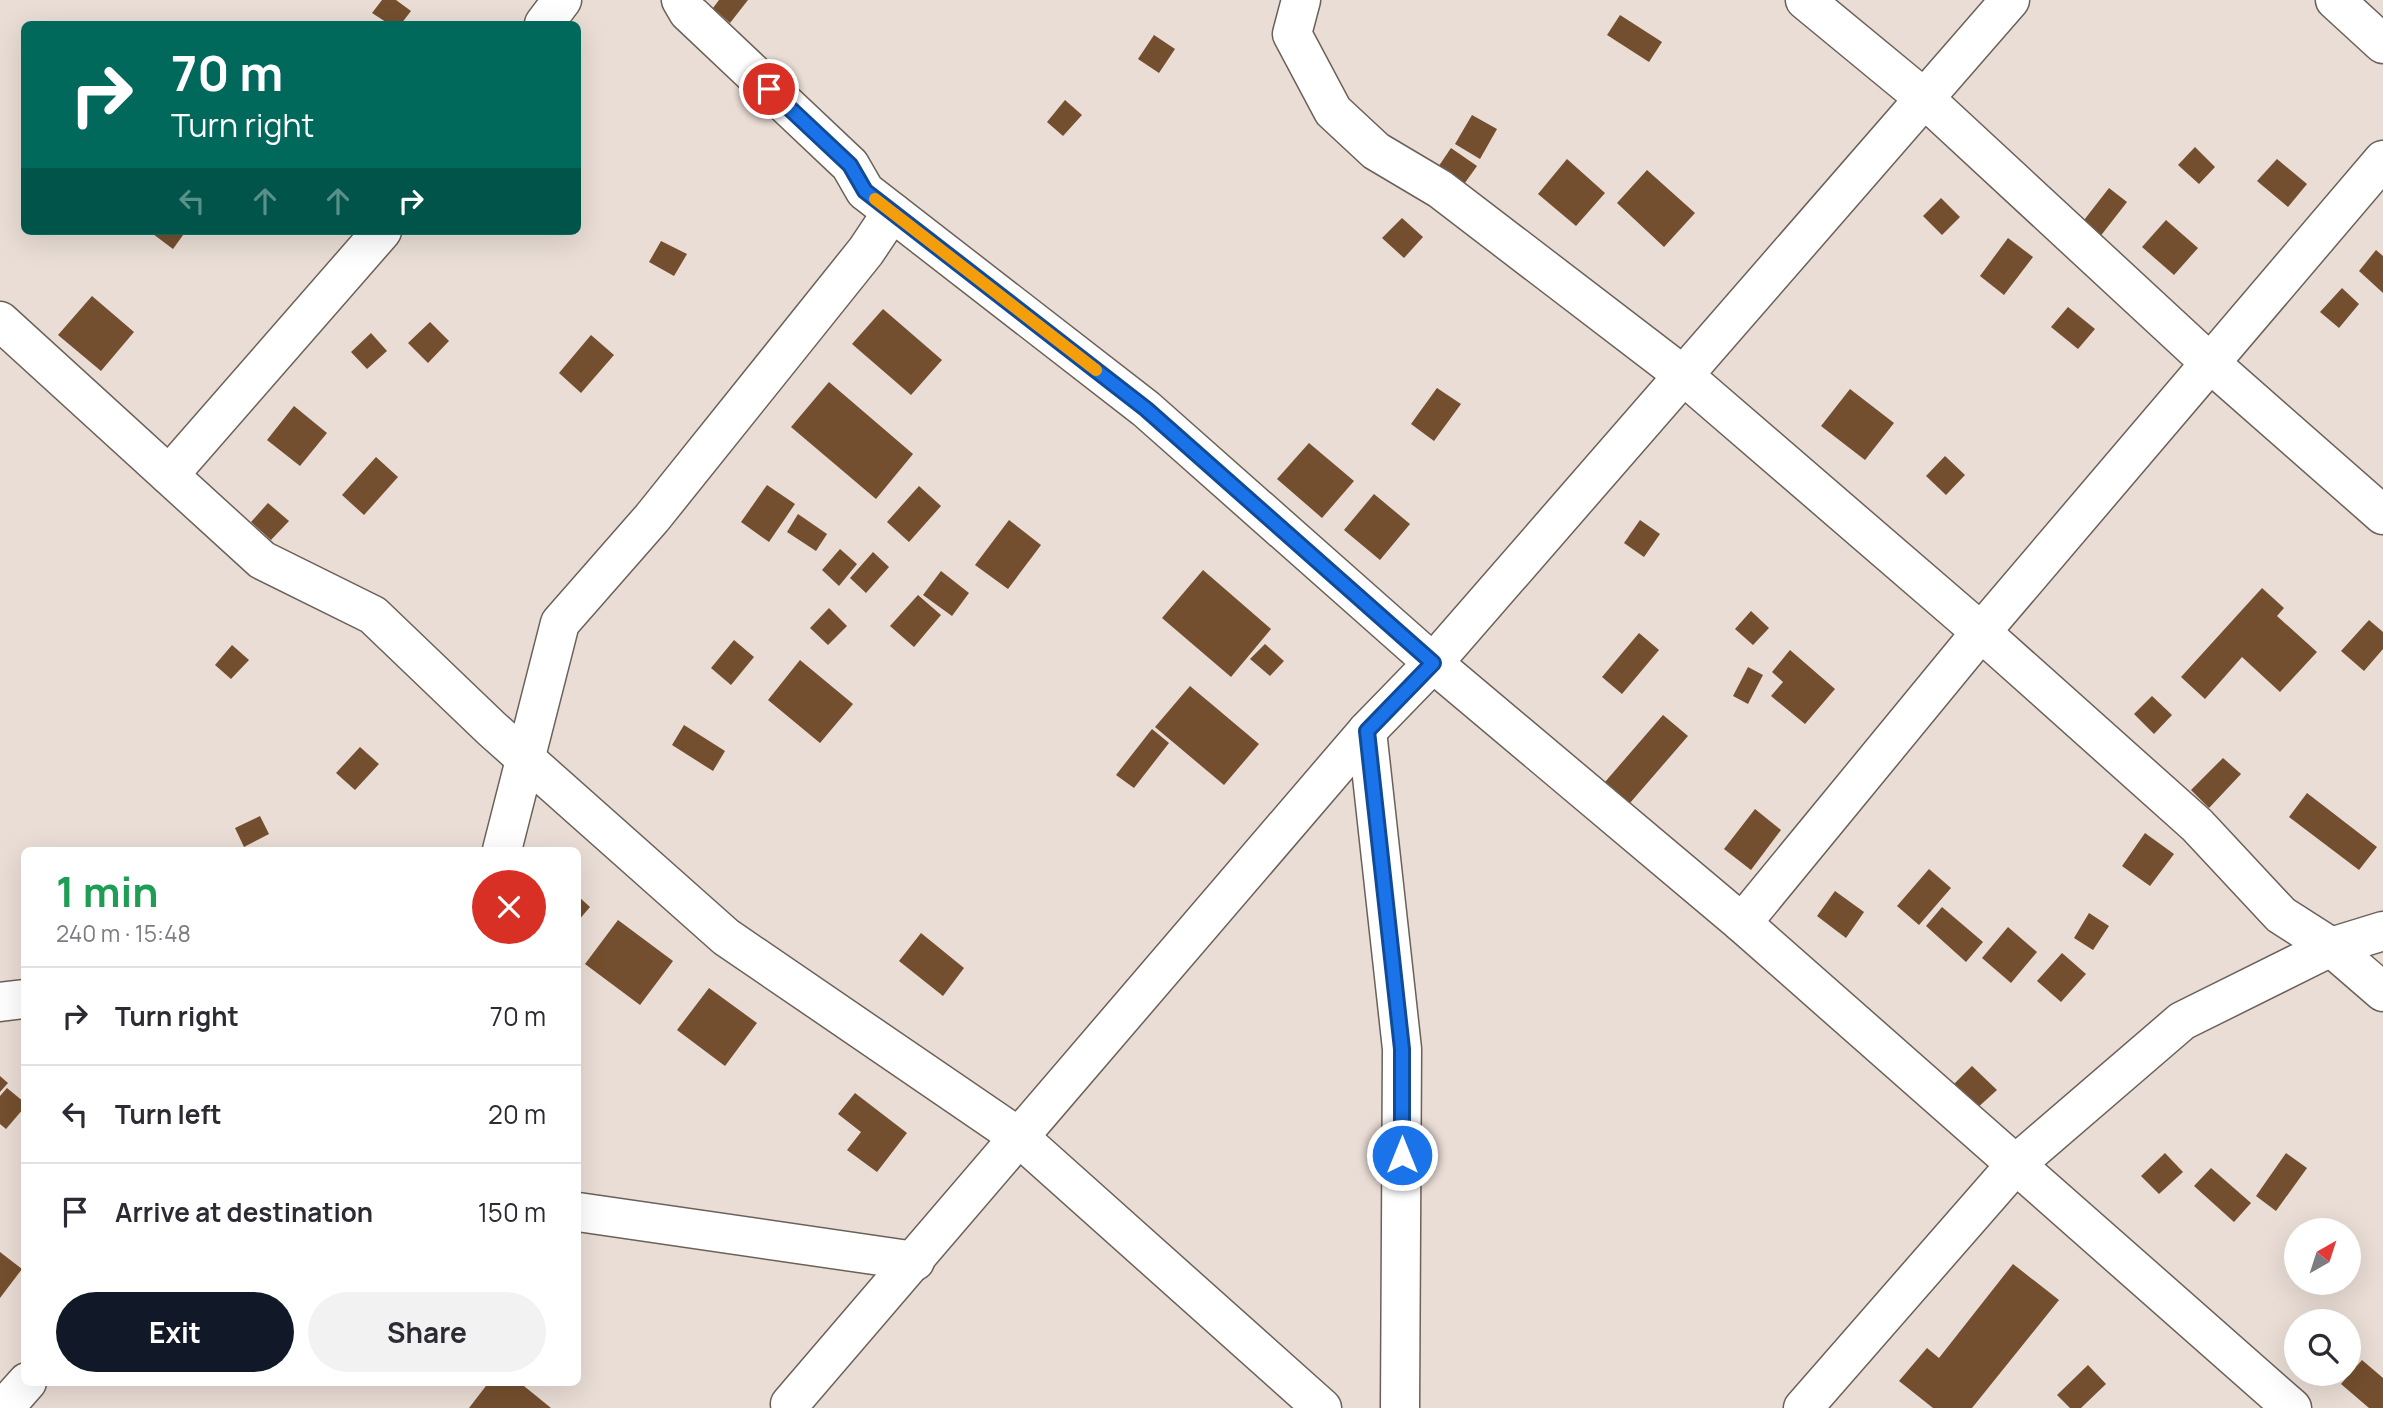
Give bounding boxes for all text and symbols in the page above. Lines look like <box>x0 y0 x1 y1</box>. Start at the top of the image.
text: 70 m <box>171 39 283 106</box>
icon: right <box>56 49 147 140</box>
pin <box>739 59 799 119</box>
icon: arrive <box>750 70 788 108</box>
text: Turn right <box>171 103 314 147</box>
icon: left <box>173 182 211 220</box>
icon: ahead <box>246 182 284 220</box>
icon: ahead <box>319 182 357 220</box>
icon: right <box>392 182 430 220</box>
text: 1 min <box>56 862 159 920</box>
button: close <box>472 870 546 944</box>
text: 240 m · 15:48 <box>56 917 191 949</box>
icon: right <box>56 997 94 1035</box>
text: Turn right <box>115 998 239 1034</box>
text: 70 m <box>490 998 546 1034</box>
icon: left <box>56 1095 94 1133</box>
text: Turn left <box>115 1096 222 1132</box>
text: 20 m <box>488 1096 546 1132</box>
position arrow <box>1365 1118 1439 1192</box>
icon: arrive <box>56 1193 94 1231</box>
text: Arrive at destination <box>115 1194 373 1230</box>
text: 150 m <box>478 1194 546 1230</box>
north arrow <box>2284 1218 2361 1295</box>
map controls <box>2284 1218 2361 1386</box>
button: Exit <box>56 1292 294 1372</box>
button: Share <box>308 1292 546 1372</box>
button: search <box>2284 1309 2361 1386</box>

